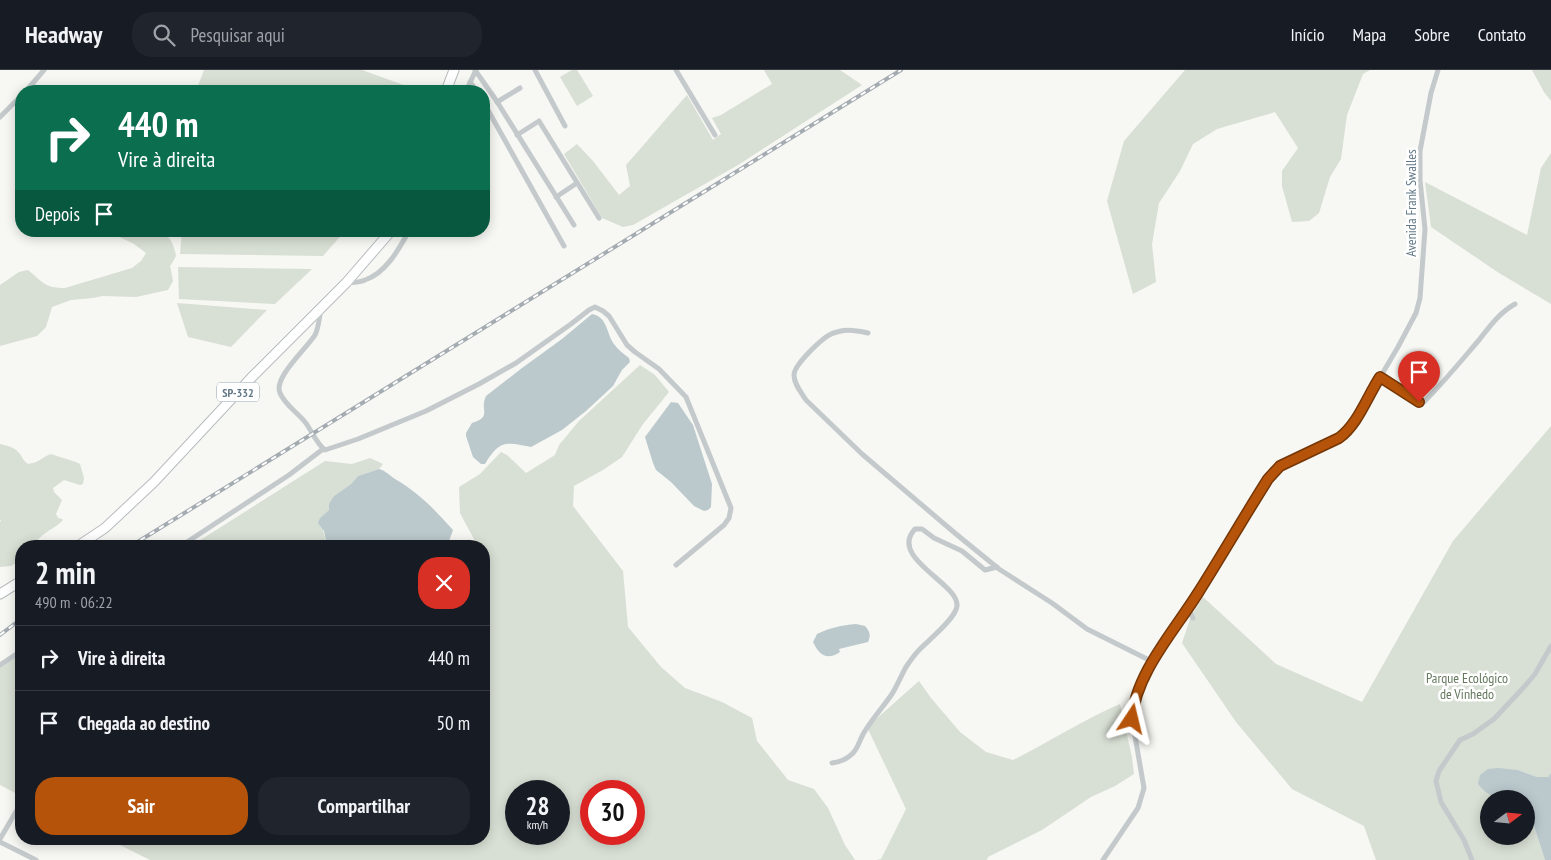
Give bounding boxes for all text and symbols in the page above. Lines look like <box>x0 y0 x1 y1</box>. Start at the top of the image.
search box <box>132 12 482 57</box>
text: Headway <box>25 19 102 50</box>
icon: search <box>150 21 178 49</box>
text: Pesquisar aqui <box>190 23 285 47</box>
text: Início <box>1290 23 1324 46</box>
text: Mapa <box>1352 23 1386 46</box>
text: Sobre <box>1414 23 1450 46</box>
text: Contato <box>1478 23 1526 46</box>
text: 440 m <box>118 101 199 147</box>
icon: right <box>35 105 100 170</box>
text: Vire à direita <box>118 145 215 173</box>
street label: Avenida Frank Swalles <box>1402 149 1420 257</box>
icon: arrive <box>90 200 118 228</box>
text: Depois <box>35 202 80 226</box>
pin <box>1398 351 1440 402</box>
icon: arrive <box>1405 358 1433 386</box>
road number: SP-332 <box>217 383 259 402</box>
text: 2 min <box>35 553 96 592</box>
button: close <box>418 557 470 609</box>
text: 490 m · 06:22 <box>35 592 113 612</box>
icon: right <box>35 644 63 672</box>
text: Vire à direita <box>78 646 165 670</box>
text: 440 m <box>428 646 470 670</box>
park label: Parque Ecológico de Vinhedo <box>1426 669 1508 703</box>
position arrow <box>1105 692 1157 744</box>
icon: arrive <box>35 709 63 737</box>
text: Chegada ao destino <box>78 711 210 735</box>
text: 50 m <box>437 711 470 735</box>
button: Sair <box>35 777 248 835</box>
button: Compartilhar <box>258 777 470 835</box>
speed limit sign: 30 <box>580 780 645 845</box>
text: 28 <box>526 790 549 822</box>
north arrow <box>1480 790 1535 845</box>
map controls <box>1480 790 1535 845</box>
text: km/h <box>527 817 548 832</box>

